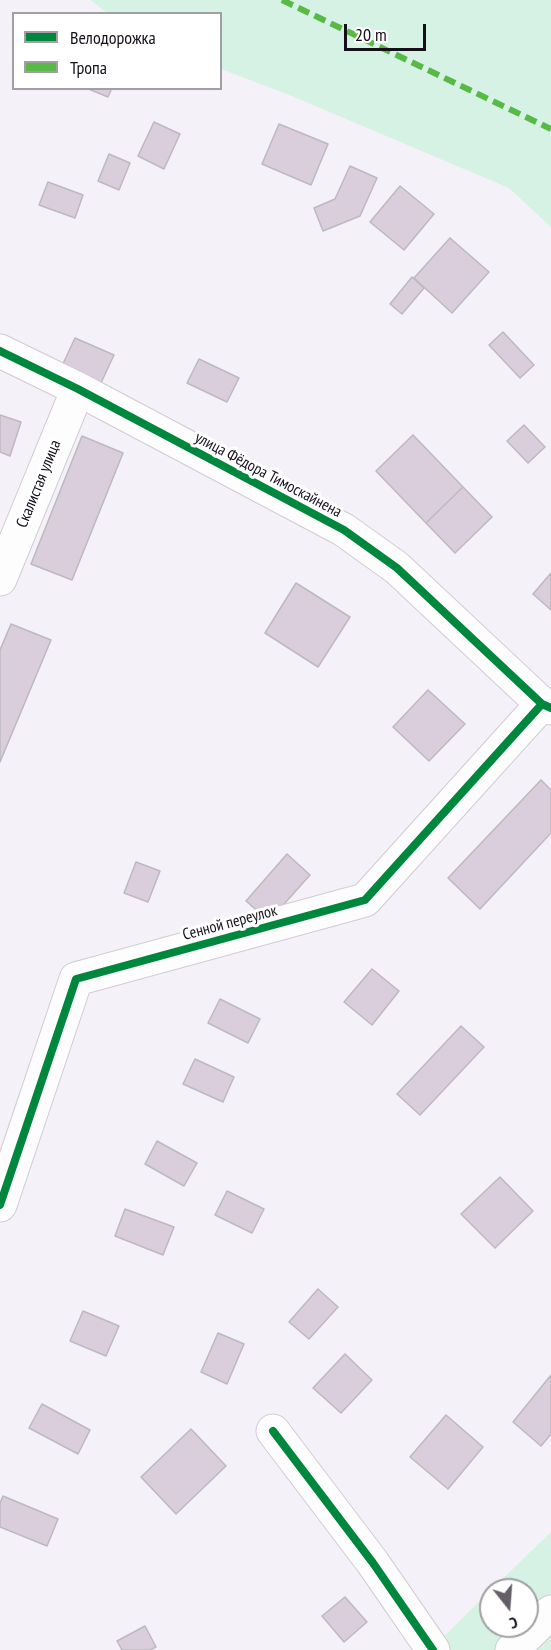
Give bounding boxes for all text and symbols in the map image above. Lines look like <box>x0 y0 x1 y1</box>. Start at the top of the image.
legend <box>12 12 222 90</box>
scale bar <box>347 12 430 50</box>
text: 20 m <box>355 23 387 46</box>
text: Велодорожка <box>70 26 156 49</box>
text: Тропа <box>70 56 107 79</box>
street label: улица Фёдора Тимоскайнена <box>191 428 345 522</box>
street label: Скалистая улица <box>13 437 65 531</box>
street label: Сенной переулок <box>181 901 279 945</box>
north arrow <box>479 1578 539 1638</box>
text: С <box>507 1613 520 1634</box>

